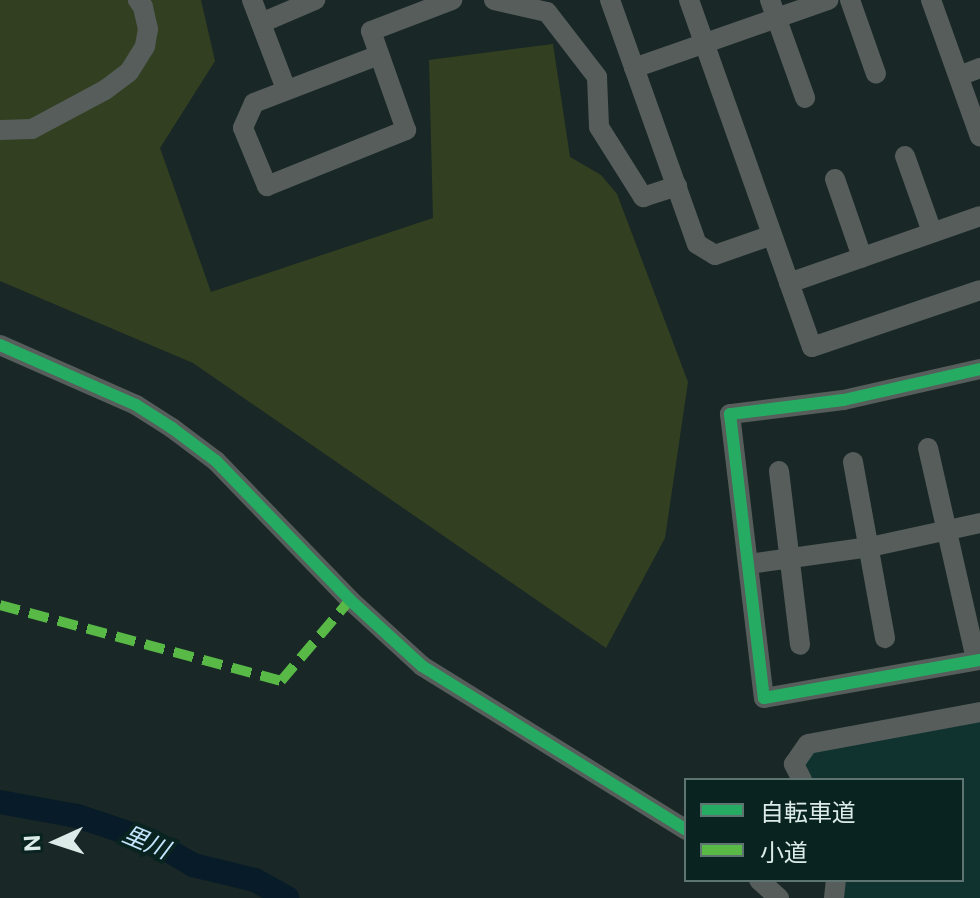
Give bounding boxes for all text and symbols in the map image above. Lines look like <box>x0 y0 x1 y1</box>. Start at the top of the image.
legend <box>684 778 964 882</box>
text: 自転車道 <box>760 798 856 826</box>
north arrow <box>16 802 96 882</box>
water label: 里川 <box>118 819 174 865</box>
text: N <box>19 834 45 853</box>
text: 小道 <box>760 838 808 866</box>

